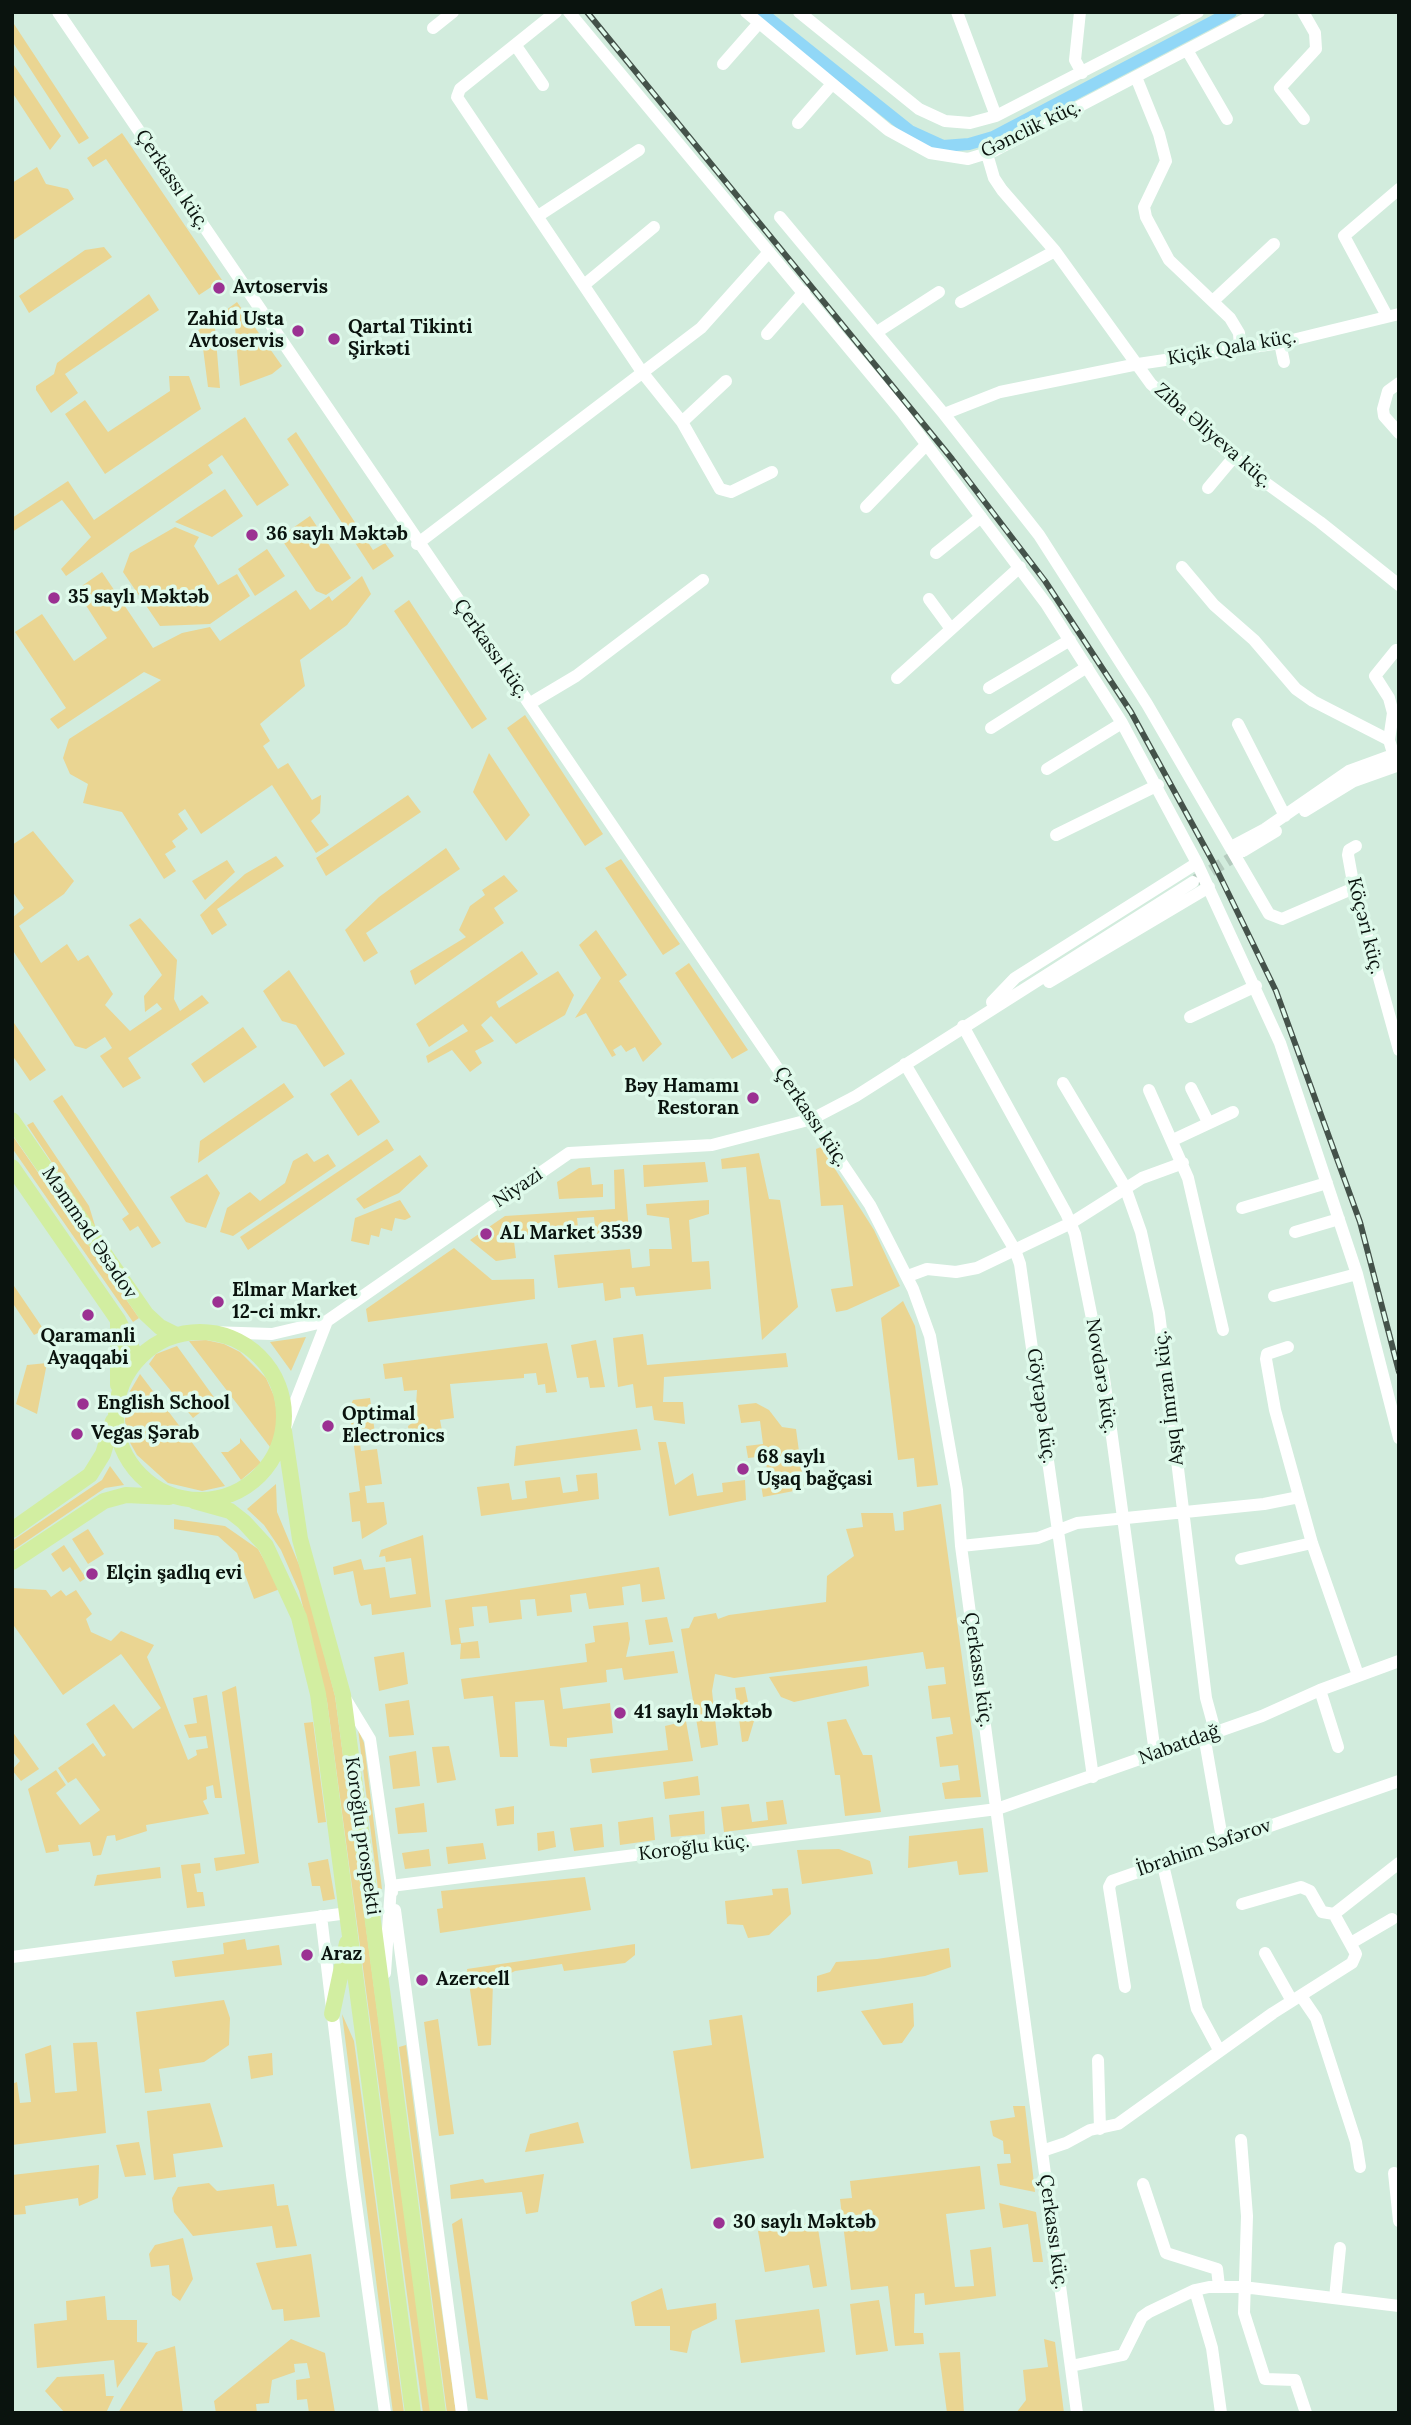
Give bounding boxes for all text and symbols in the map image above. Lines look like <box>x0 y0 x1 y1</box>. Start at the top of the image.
street label: Gənclik küç. <box>977 95 1085 163</box>
street label: Çerkassı küç. <box>130 126 214 234</box>
place label: Avtoservis <box>233 277 328 299</box>
marker: Avtoservis <box>211 280 227 296</box>
place label: Zahid Usta Avtoservis <box>187 309 284 353</box>
place label: Qartal Tikinti Şirkәti <box>348 317 472 361</box>
marker: Zahid Usta Avtoservis <box>290 323 306 339</box>
street label: Kiçik Qala küç. <box>1166 325 1298 371</box>
marker: Qartal Tikinti Şirkәti <box>326 331 342 347</box>
street label: Ziba Əliyeva küç. <box>1150 379 1276 493</box>
place label: 36 saylı Məktəb <box>266 524 408 546</box>
marker: 36 saylı Məktəb <box>244 527 260 543</box>
place label: 35 saylı Məktəb <box>68 587 209 609</box>
marker: 35 saylı Məktəb <box>46 590 62 606</box>
street label: Çerkassı küç. <box>448 595 534 703</box>
street label: Köçəri küç. <box>1342 875 1388 977</box>
street label: Çerkassı küç. <box>769 1063 853 1171</box>
place label: Bәy Hamamı Restoran <box>624 1076 739 1120</box>
marker: Bәy Hamamı Restoran <box>745 1090 761 1106</box>
street label: Məmməd Əsədov <box>36 1163 142 1303</box>
street label: Niyazi <box>489 1163 547 1213</box>
place label: AL Market 3539 <box>500 1223 643 1245</box>
marker: AL Market 3539 <box>478 1226 494 1242</box>
place label: Elmar Market 12-ci mkr. <box>232 1280 357 1324</box>
marker: Elmar Market 12-ci mkr. <box>210 1294 226 1310</box>
marker: Qaramanli Ayaqqabi <box>80 1307 96 1323</box>
street label: Novdərə küç. <box>1081 1317 1121 1435</box>
place label: Qaramanli Ayaqqabi <box>40 1326 136 1370</box>
street label: Aşıq İmran küç. <box>1149 1329 1189 1467</box>
street label: Göytəpə küç. <box>1022 1347 1060 1465</box>
place label: English School <box>97 1393 230 1415</box>
marker: English School <box>75 1396 91 1412</box>
place label: Optimal Electronics <box>342 1404 445 1448</box>
marker: Optimal Electronics <box>320 1418 336 1434</box>
place label: Vegas Şərab <box>91 1423 199 1445</box>
marker: Vegas Şərab <box>69 1426 85 1442</box>
place label: 68 saylı Uşaq bağçasi <box>757 1447 872 1491</box>
marker: 68 saylı Uşaq bağçasi <box>735 1461 751 1477</box>
place label: Elçin şadlıq evi <box>106 1563 242 1585</box>
marker: Elçin şadlıq evi <box>84 1566 100 1582</box>
street label: Çerkassı küç. <box>959 1611 997 1729</box>
place label: 41 saylı Məktəb <box>634 1702 772 1724</box>
marker: 41 saylı Məktəb <box>612 1705 628 1721</box>
street label: Nabatdağ <box>1136 1720 1222 1770</box>
street label: Koroğlu prospekti <box>340 1756 384 1916</box>
street label: İbrahim Səfərov <box>1134 1814 1274 1882</box>
street label: Koroğlu küç. <box>637 1830 751 1866</box>
place label: Araz <box>321 1944 362 1966</box>
marker: Araz <box>299 1947 315 1963</box>
place label: Azercell <box>436 1969 510 1991</box>
marker: Azercell <box>414 1972 430 1988</box>
street label: Çerkassı küç. <box>1034 2173 1072 2291</box>
place label: 30 saylı Məktəb <box>733 2212 876 2234</box>
marker: 30 saylı Məktəb <box>711 2215 727 2231</box>

